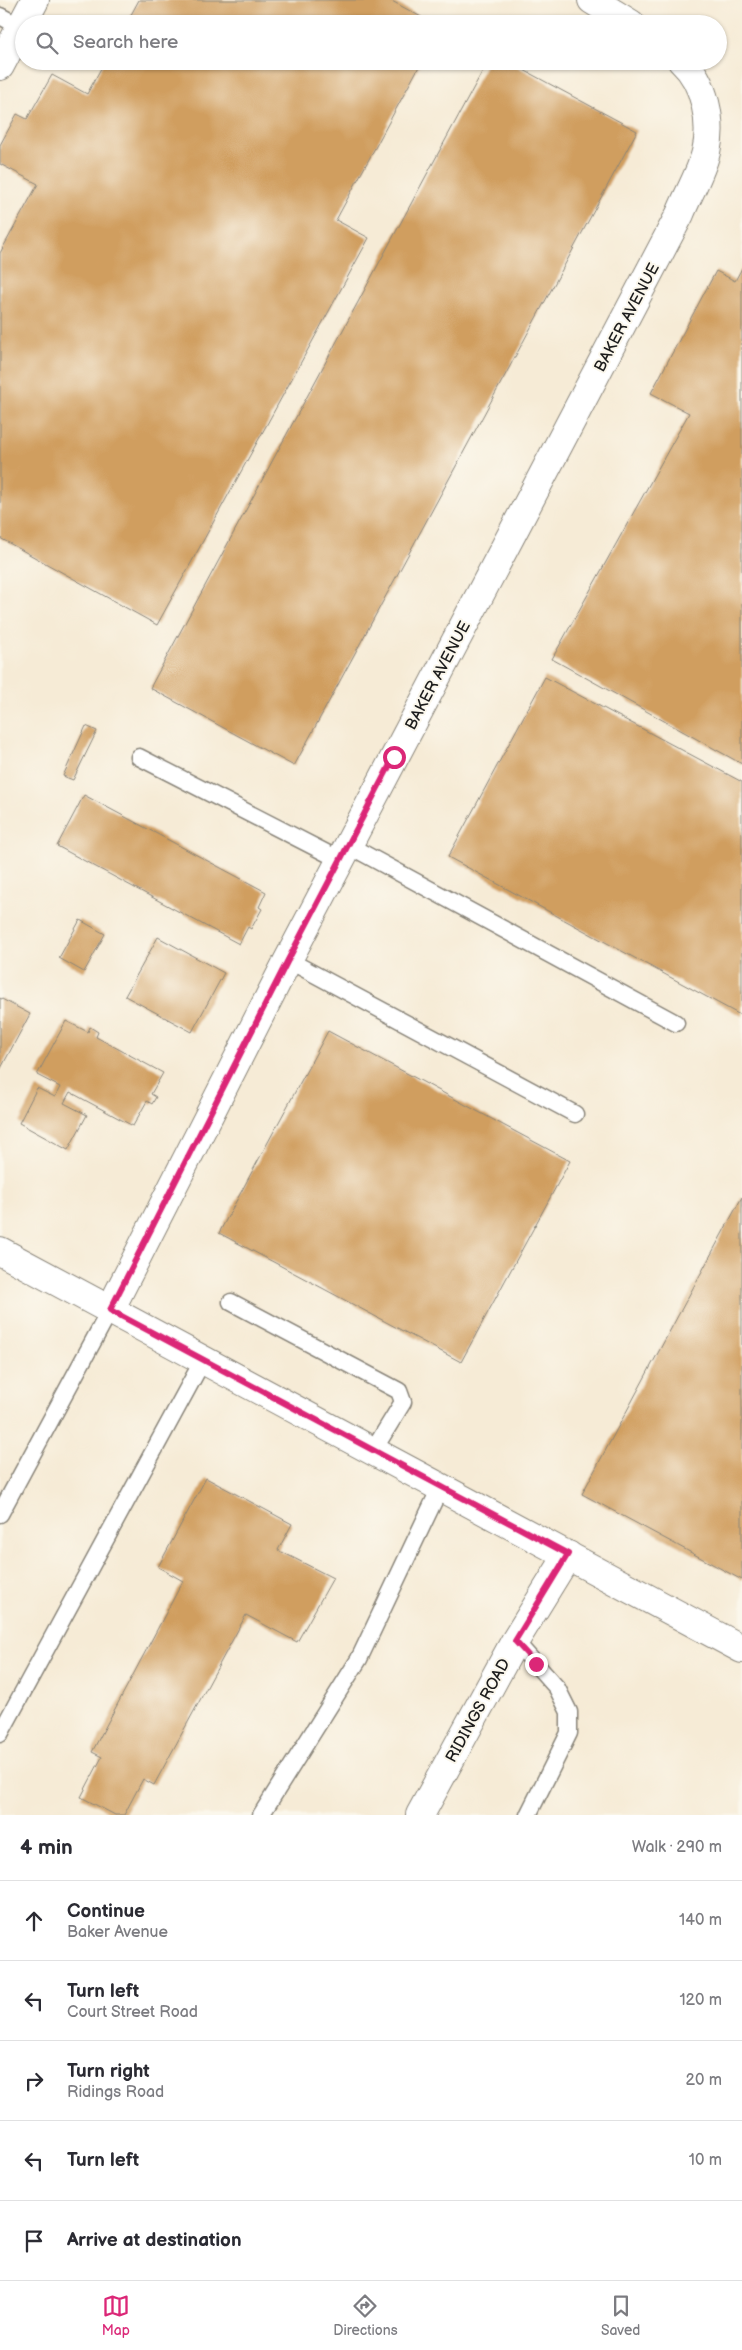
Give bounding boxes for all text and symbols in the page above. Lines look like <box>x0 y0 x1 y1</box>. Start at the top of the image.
search box <box>15 15 727 70</box>
icon: search <box>33 29 61 57</box>
text: Search here <box>73 31 178 54</box>
street label: BAKER AVENUE <box>591 260 664 375</box>
street label: BAKER AVENUE <box>402 618 475 733</box>
route start <box>383 746 406 769</box>
route end <box>525 1653 548 1676</box>
street label: RIDINGS ROAD <box>442 1656 515 1766</box>
text: 4 min <box>20 1835 73 1860</box>
text: Walk · 290 m <box>632 1838 722 1857</box>
text: Continue <box>67 1900 145 1923</box>
icon: ahead <box>20 1907 48 1935</box>
text: 140 m <box>679 1911 722 1930</box>
text: Baker Avenue <box>67 1923 168 1942</box>
text: Turn left <box>67 1980 139 2003</box>
icon: left <box>20 1987 48 2015</box>
text: 120 m <box>679 1991 722 2010</box>
text: Court Street Road <box>67 2003 198 2022</box>
text: Turn right <box>67 2060 150 2083</box>
icon: right <box>20 2067 48 2095</box>
text: 20 m <box>686 2071 722 2090</box>
text: Ridings Road <box>67 2083 164 2102</box>
icon: left <box>20 2147 48 2175</box>
text: Turn left <box>67 2149 139 2172</box>
text: 10 m <box>689 2151 722 2170</box>
icon: arrive <box>20 2227 48 2255</box>
text: Arrive at destination <box>67 2229 242 2252</box>
tab: Map <box>102 2292 130 2339</box>
tab: Directions <box>333 2292 398 2339</box>
tab: Saved <box>601 2292 640 2339</box>

